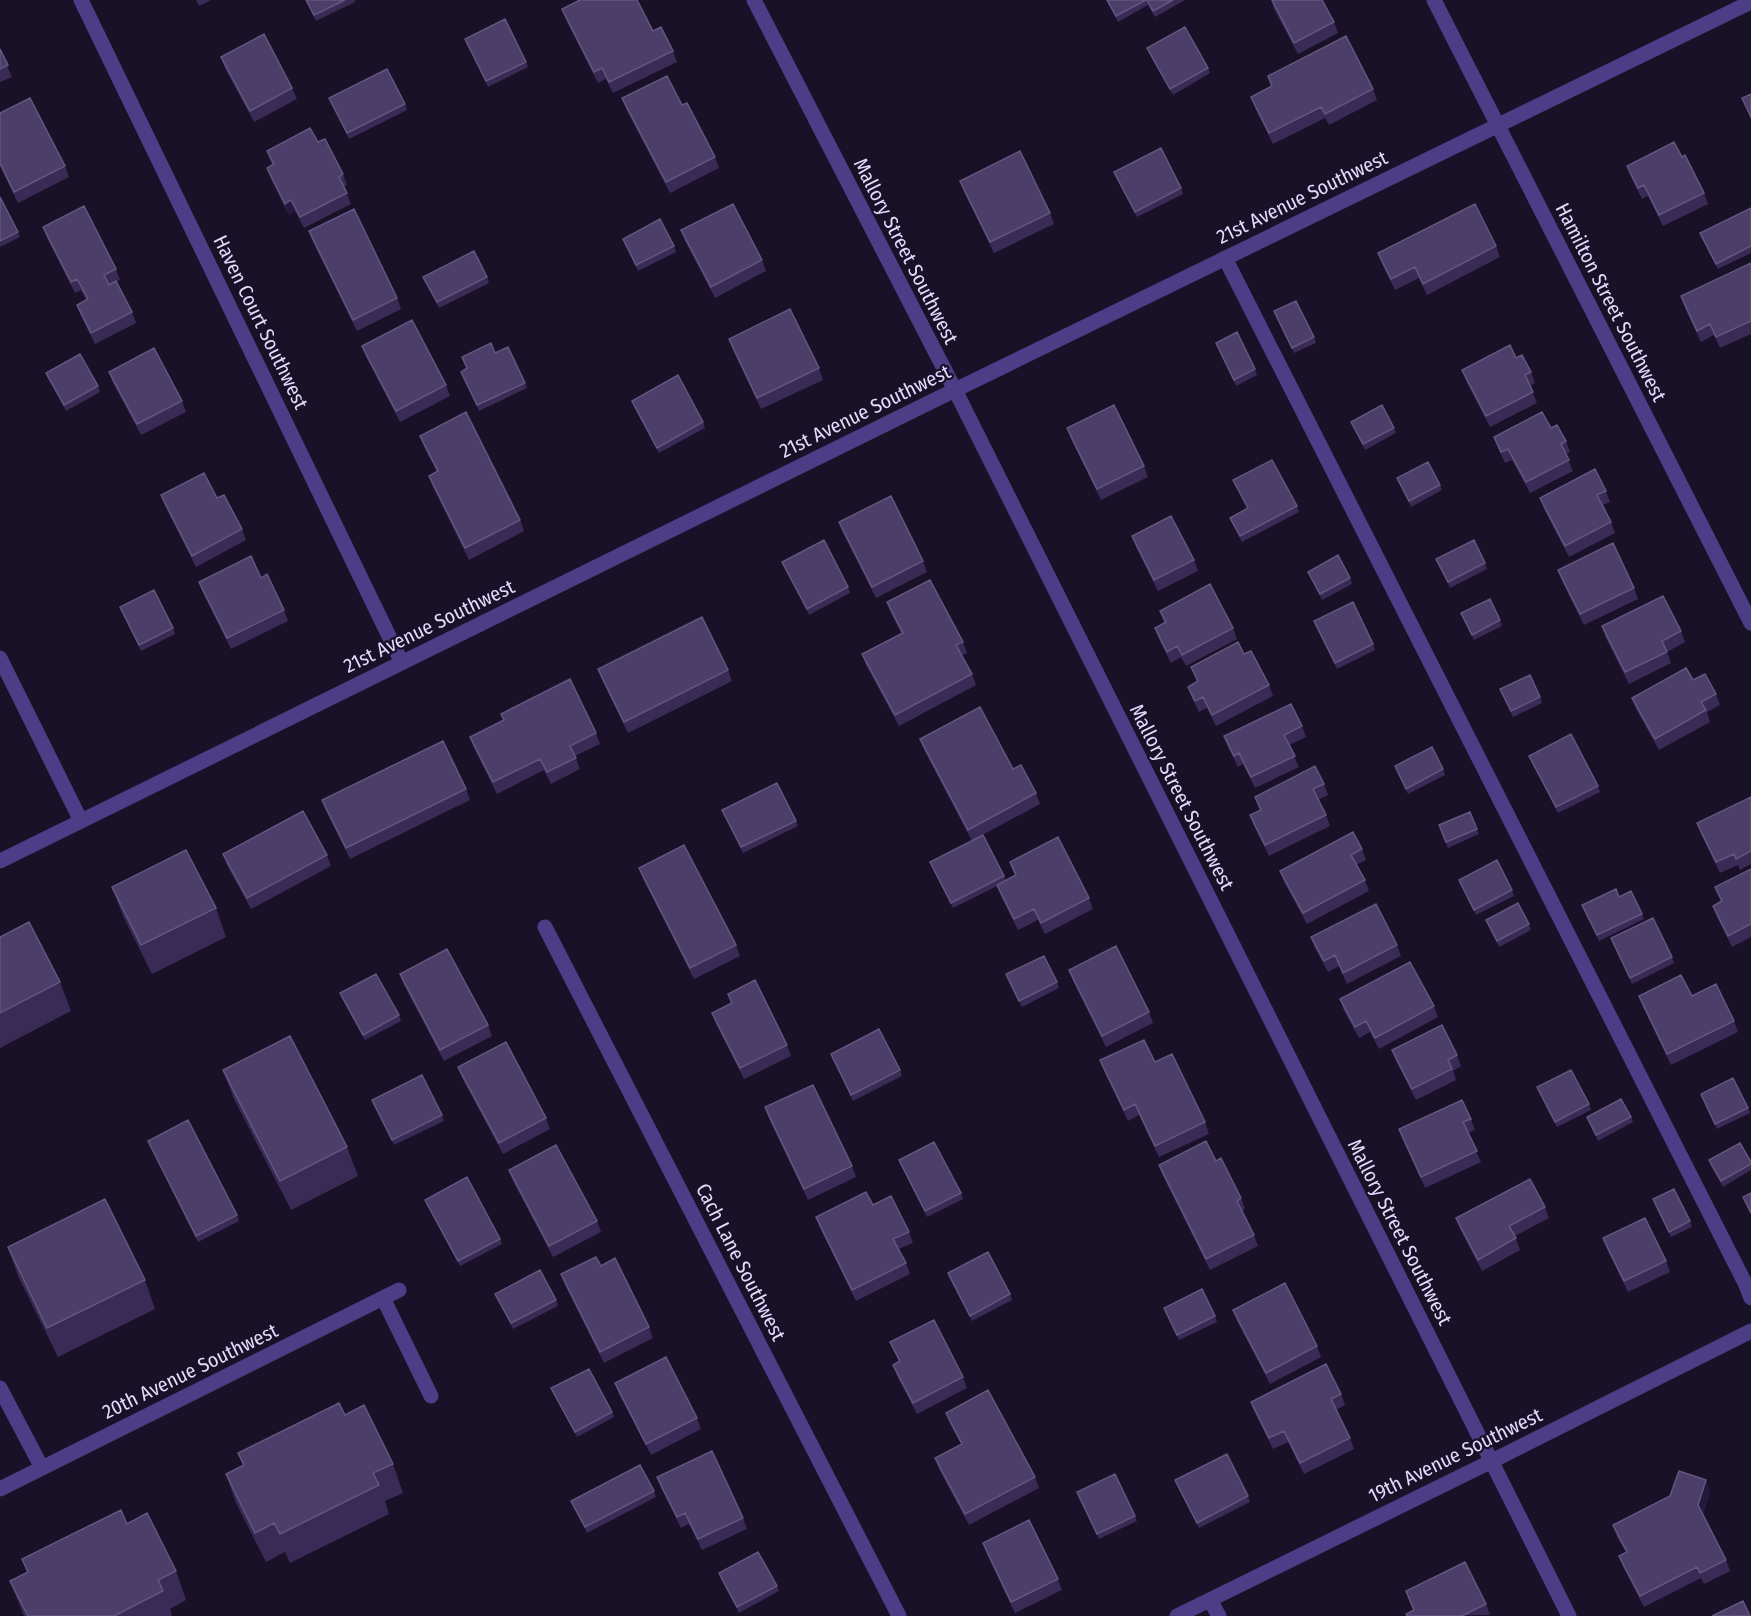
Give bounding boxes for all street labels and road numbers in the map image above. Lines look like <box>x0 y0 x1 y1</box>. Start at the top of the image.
street label: 21st Avenue Southwest <box>1213 145 1392 249</box>
street label: Mallory Street Southwest <box>849 154 964 348</box>
street label: Hamilton Street Southwest <box>1550 199 1672 406</box>
street label: Haven Court Southwest <box>208 231 314 413</box>
street label: 21st Avenue Southwest <box>776 359 955 463</box>
street label: 21st Avenue Southwest <box>340 574 519 678</box>
street label: Mallory Street Southwest <box>1125 700 1240 894</box>
street label: Mallory Street Southwest <box>1343 1135 1458 1329</box>
street label: Cach Lane Southwest <box>691 1179 791 1345</box>
street label: 20th Avenue Southwest <box>99 1318 282 1424</box>
street label: 19th Avenue Southwest <box>1364 1402 1546 1507</box>

